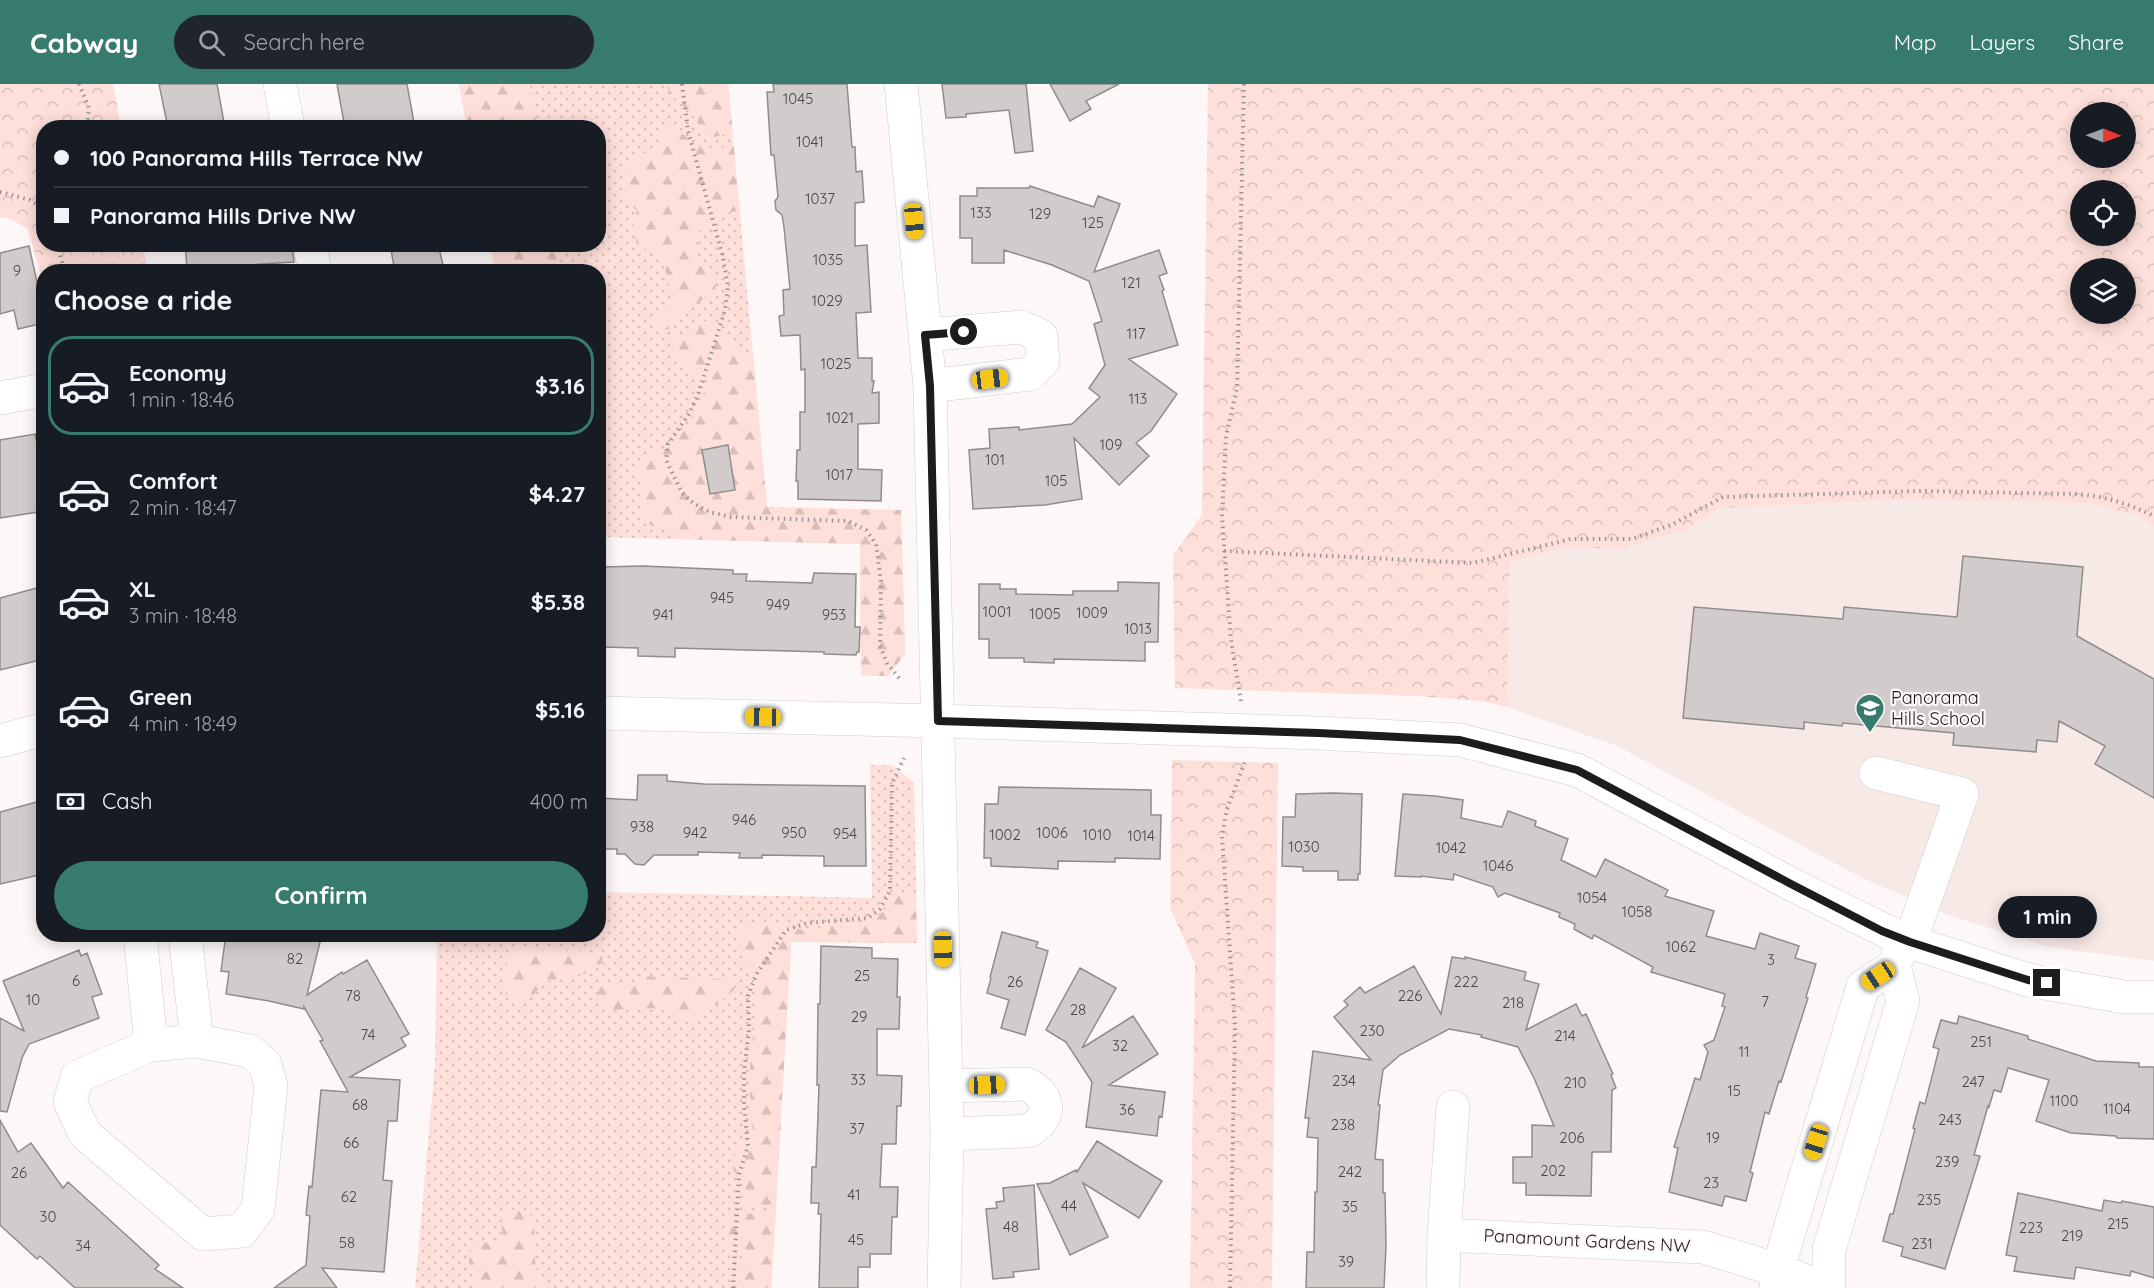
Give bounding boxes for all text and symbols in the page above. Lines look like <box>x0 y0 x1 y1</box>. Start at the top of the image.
search box <box>174 15 594 69</box>
text: Cabway <box>30 25 138 60</box>
icon: search <box>195 26 228 59</box>
text: Search here <box>243 28 365 56</box>
text: Map <box>1894 29 1937 55</box>
text: Layers <box>1970 29 2035 55</box>
text: Share <box>2068 29 2124 55</box>
house number: 1045 <box>783 89 813 108</box>
north arrow <box>2070 102 2136 168</box>
map controls <box>2070 102 2136 324</box>
house number: 1041 <box>796 132 824 151</box>
text: 100 Panorama Hills Terrace NW <box>90 144 423 172</box>
button: locate <box>2070 180 2136 246</box>
house number: 1037 <box>805 189 835 208</box>
text: Panorama Hills Drive NW <box>90 202 356 230</box>
car <box>903 202 925 240</box>
house number: 133 <box>970 203 992 222</box>
house number: 129 <box>1029 204 1051 223</box>
house number: 125 <box>1082 213 1104 232</box>
house number: 1035 <box>813 250 843 269</box>
button: layers <box>2070 258 2136 324</box>
house number: 9 <box>13 261 21 280</box>
house number: 121 <box>1121 273 1141 292</box>
text: Choose a ride <box>54 283 232 317</box>
house number: 1029 <box>811 291 843 310</box>
route start <box>950 318 977 345</box>
house number: 117 <box>1127 324 1146 343</box>
house number: 1025 <box>821 354 851 373</box>
icon: car <box>57 359 111 413</box>
text: Economy <box>129 359 227 387</box>
car <box>971 368 1009 390</box>
text: $3.16 <box>535 372 585 400</box>
text: 1 min · 18:46 <box>129 387 234 412</box>
house number: 113 <box>1129 389 1148 408</box>
house number: 1021 <box>826 408 854 427</box>
house number: 109 <box>1100 435 1122 454</box>
house number: 101 <box>985 450 1005 469</box>
house number: 1017 <box>825 465 853 484</box>
icon: car <box>57 467 111 521</box>
text: Comfort <box>129 467 218 495</box>
house number: 105 <box>1045 471 1067 490</box>
text: $4.27 <box>529 480 585 508</box>
text: 2 min · 18:47 <box>129 495 237 520</box>
icon: car <box>57 575 111 629</box>
text: XL <box>129 575 156 603</box>
text: $5.38 <box>531 588 585 616</box>
house number: 945 <box>710 588 734 607</box>
house number: 949 <box>766 595 790 614</box>
house number: 1001 <box>983 602 1011 621</box>
text: 3 min · 18:48 <box>129 603 237 628</box>
house number: 1009 <box>1076 603 1108 622</box>
house number: 1005 <box>1029 604 1061 623</box>
house number: 941 <box>652 605 674 624</box>
house number: 953 <box>822 605 846 624</box>
house number: 1013 <box>1124 619 1152 638</box>
icon: car <box>57 683 111 737</box>
text: Green <box>129 683 192 711</box>
place label: Panorama Hills School <box>1891 686 1985 730</box>
school or university icon: Panorama Hills School <box>1854 692 1886 734</box>
text: $5.16 <box>535 696 585 724</box>
car <box>745 708 781 726</box>
text: 4 min · 18:49 <box>129 711 237 736</box>
icon: cash <box>54 785 87 818</box>
text: Cash <box>102 787 153 815</box>
text: 400 m <box>530 789 588 814</box>
house number: 946 <box>732 810 756 829</box>
house number: 938 <box>630 817 654 836</box>
house number: 942 <box>683 823 707 842</box>
house number: 950 <box>781 823 807 842</box>
house number: 1006 <box>1036 823 1068 842</box>
house number: 954 <box>833 824 857 843</box>
house number: 1002 <box>989 825 1021 844</box>
house number: 1010 <box>1083 825 1112 844</box>
house number: 1014 <box>1127 826 1155 845</box>
house number: 1030 <box>1288 837 1320 856</box>
house number: 1042 <box>1436 838 1466 857</box>
house number: 1046 <box>1483 856 1513 875</box>
button: Confirm <box>54 861 588 930</box>
house number: 1054 <box>1577 888 1607 907</box>
callout: 1 min <box>1998 896 2096 938</box>
house number: 1058 <box>1622 902 1652 921</box>
text: 1 min <box>2023 904 2072 929</box>
car <box>934 931 952 967</box>
house number: 1062 <box>1666 937 1696 956</box>
house number: 82 <box>287 949 303 968</box>
house number: 3 <box>1767 950 1775 969</box>
car <box>1858 959 1898 993</box>
house number: 25 <box>854 966 870 985</box>
route end <box>2033 969 2060 996</box>
house number: 6 <box>72 971 80 990</box>
house number: 26 <box>1007 972 1023 991</box>
house number: 222 <box>1454 972 1478 991</box>
house number: 78 <box>345 986 361 1005</box>
house number: 226 <box>1398 986 1422 1005</box>
house number: 10 <box>26 990 40 1009</box>
house number: 7 <box>1761 992 1769 1011</box>
house number: 218 <box>1502 993 1524 1012</box>
house number: 28 <box>1070 1000 1086 1019</box>
house number: 29 <box>851 1007 867 1026</box>
house number: 230 <box>1359 1021 1385 1040</box>
house number: 74 <box>360 1025 376 1044</box>
house number: 214 <box>1554 1026 1576 1045</box>
house number: 251 <box>1970 1032 1992 1051</box>
house number: 32 <box>1112 1036 1128 1055</box>
house number: 11 <box>1738 1042 1750 1061</box>
house number: 33 <box>850 1070 866 1089</box>
house number: 234 <box>1332 1071 1356 1090</box>
house number: 247 <box>1961 1072 1985 1091</box>
house number: 210 <box>1564 1073 1586 1092</box>
car <box>969 1075 1005 1095</box>
house number: 15 <box>1727 1081 1741 1100</box>
house number: 1100 <box>2050 1091 2079 1110</box>
house number: 68 <box>352 1095 368 1114</box>
house number: 1104 <box>2103 1099 2131 1118</box>
house number: 36 <box>1119 1100 1135 1119</box>
house number: 243 <box>1938 1110 1962 1129</box>
house number: 238 <box>1331 1115 1355 1134</box>
house number: 37 <box>849 1119 865 1138</box>
car <box>1802 1122 1830 1162</box>
house number: 206 <box>1559 1128 1585 1147</box>
house number: 19 <box>1706 1128 1720 1147</box>
house number: 66 <box>343 1133 359 1152</box>
house number: 239 <box>1935 1152 1959 1171</box>
house number: 202 <box>1540 1161 1566 1180</box>
house number: 242 <box>1338 1162 1362 1181</box>
house number: 26 <box>11 1163 27 1182</box>
house number: 23 <box>1703 1173 1719 1192</box>
house number: 41 <box>847 1185 861 1204</box>
house number: 62 <box>341 1187 357 1206</box>
house number: 235 <box>1917 1190 1941 1209</box>
house number: 44 <box>1061 1196 1077 1215</box>
house number: 35 <box>1342 1197 1358 1216</box>
house number: 30 <box>40 1207 56 1226</box>
house number: 215 <box>2107 1214 2129 1233</box>
house number: 48 <box>1003 1217 1019 1236</box>
house number: 223 <box>2019 1218 2043 1237</box>
street label: Panamount Gardens NW <box>1483 1224 1691 1257</box>
house number: 219 <box>2061 1226 2083 1245</box>
house number: 45 <box>848 1230 864 1249</box>
house number: 58 <box>339 1233 355 1252</box>
house number: 231 <box>1911 1234 1933 1253</box>
house number: 34 <box>75 1236 91 1255</box>
house number: 39 <box>1338 1252 1354 1271</box>

